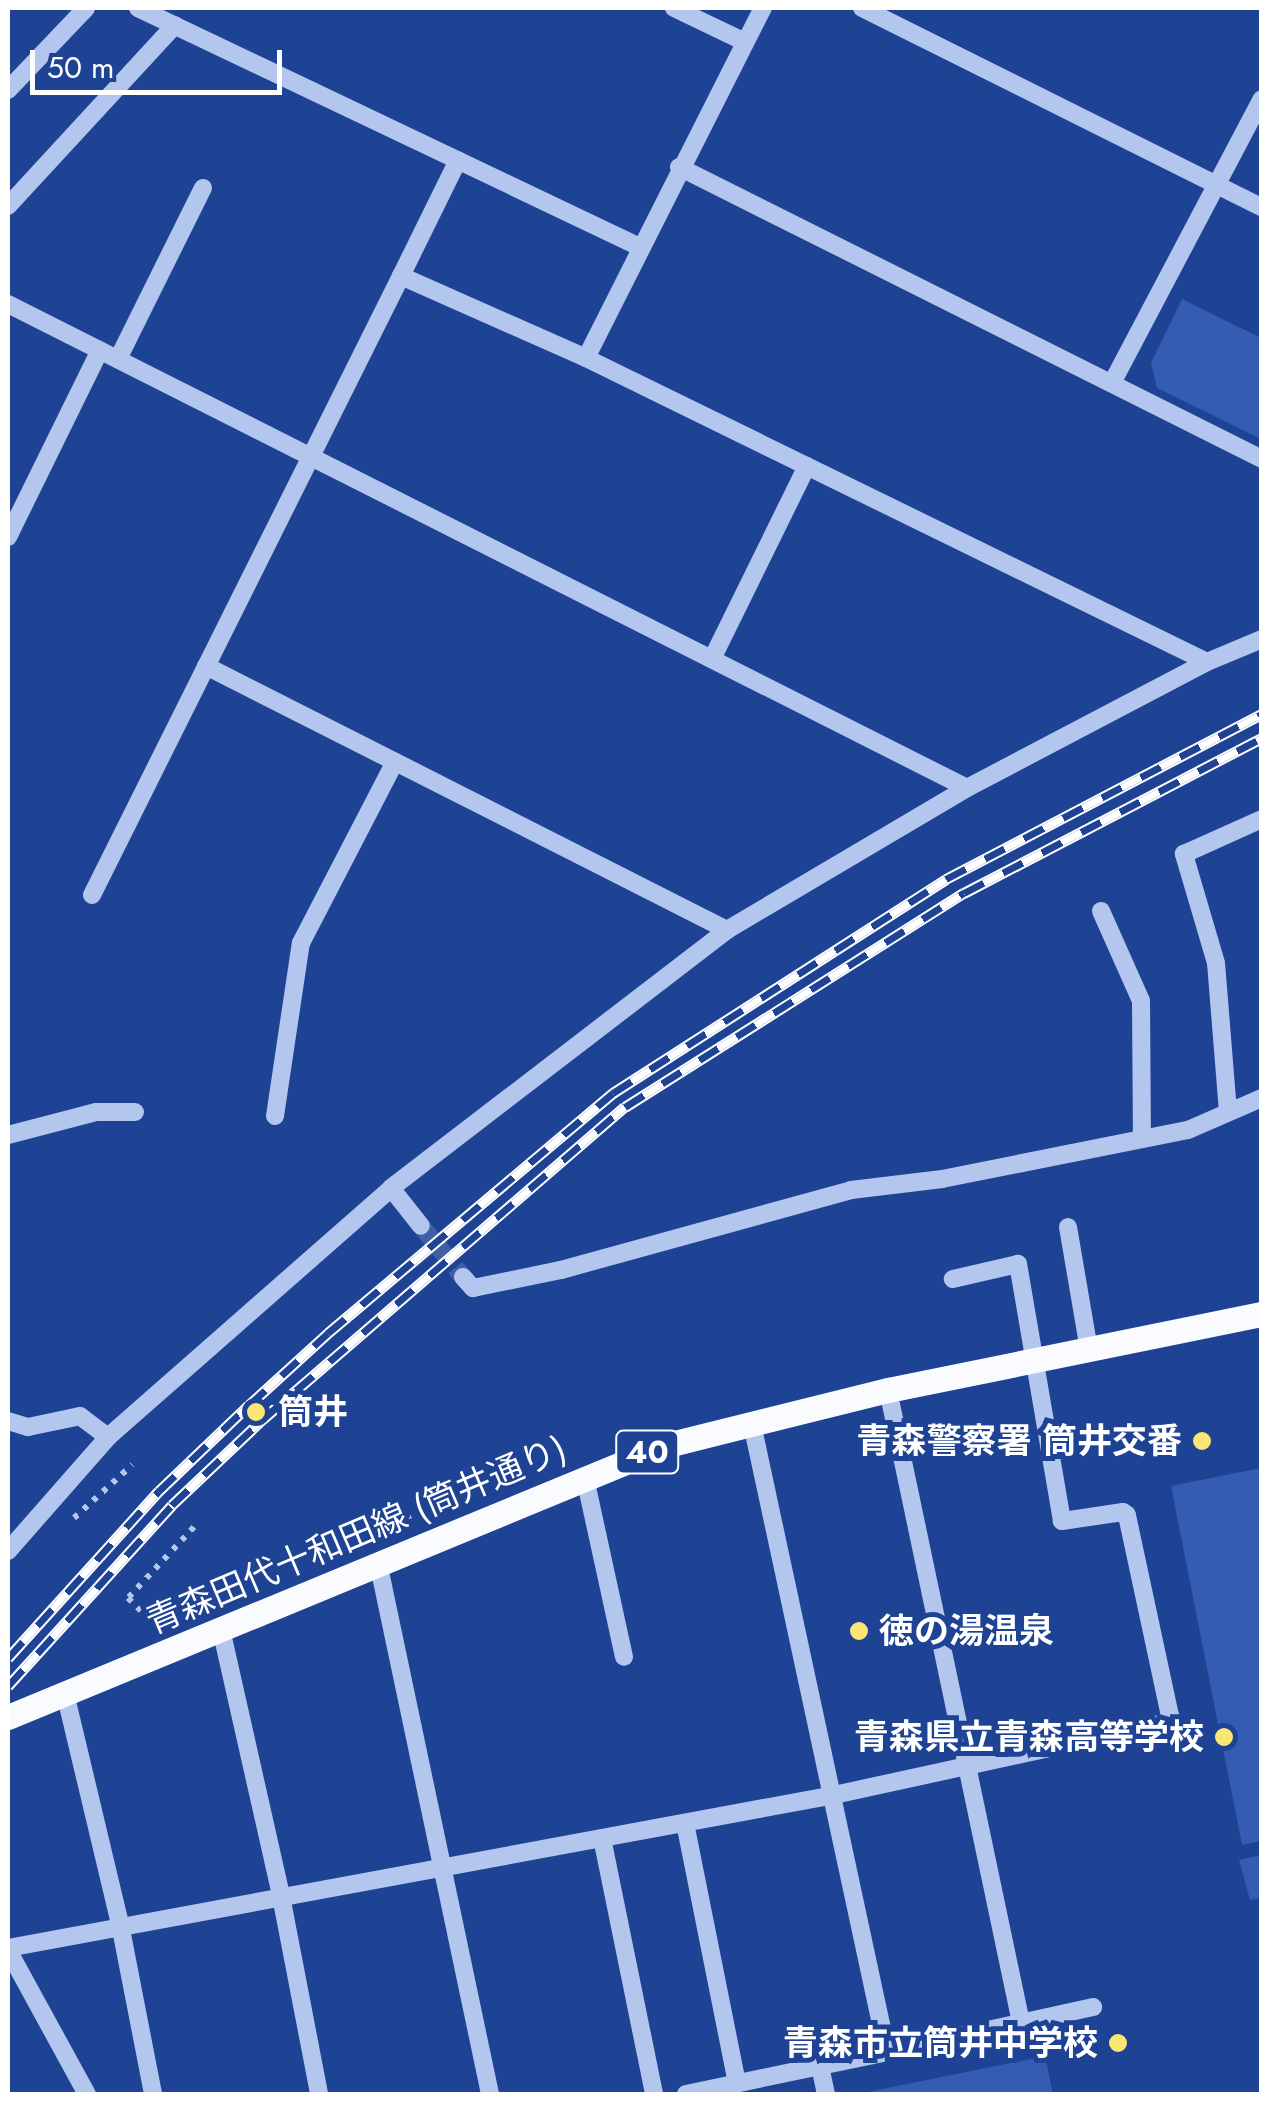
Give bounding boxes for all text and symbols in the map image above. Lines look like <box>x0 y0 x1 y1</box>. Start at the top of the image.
scale bar <box>35 30 288 92</box>
text: 50 m <box>47 46 114 89</box>
place label: 筒井 <box>278 1391 348 1433</box>
marker: 筒井 <box>243 1399 269 1425</box>
place label: 青森警察署 筒井交番 <box>857 1420 1182 1462</box>
road number: 40 <box>614 1425 680 1479</box>
street label: 青森田代十和田線 (筒井通り) <box>140 1427 572 1643</box>
marker: 青森警察署 筒井交番 <box>1191 1430 1213 1452</box>
place label: 徳の湯温泉 <box>879 1610 1054 1652</box>
marker: 徳の湯温泉 <box>848 1620 870 1642</box>
place label: 青森県立青森高等学校 <box>854 1716 1204 1758</box>
marker: 青森県立青森高等学校 <box>1213 1726 1235 1748</box>
place label: 青森市立筒井中学校 <box>783 2022 1098 2064</box>
marker: 青森市立筒井中学校 <box>1107 2032 1129 2054</box>

